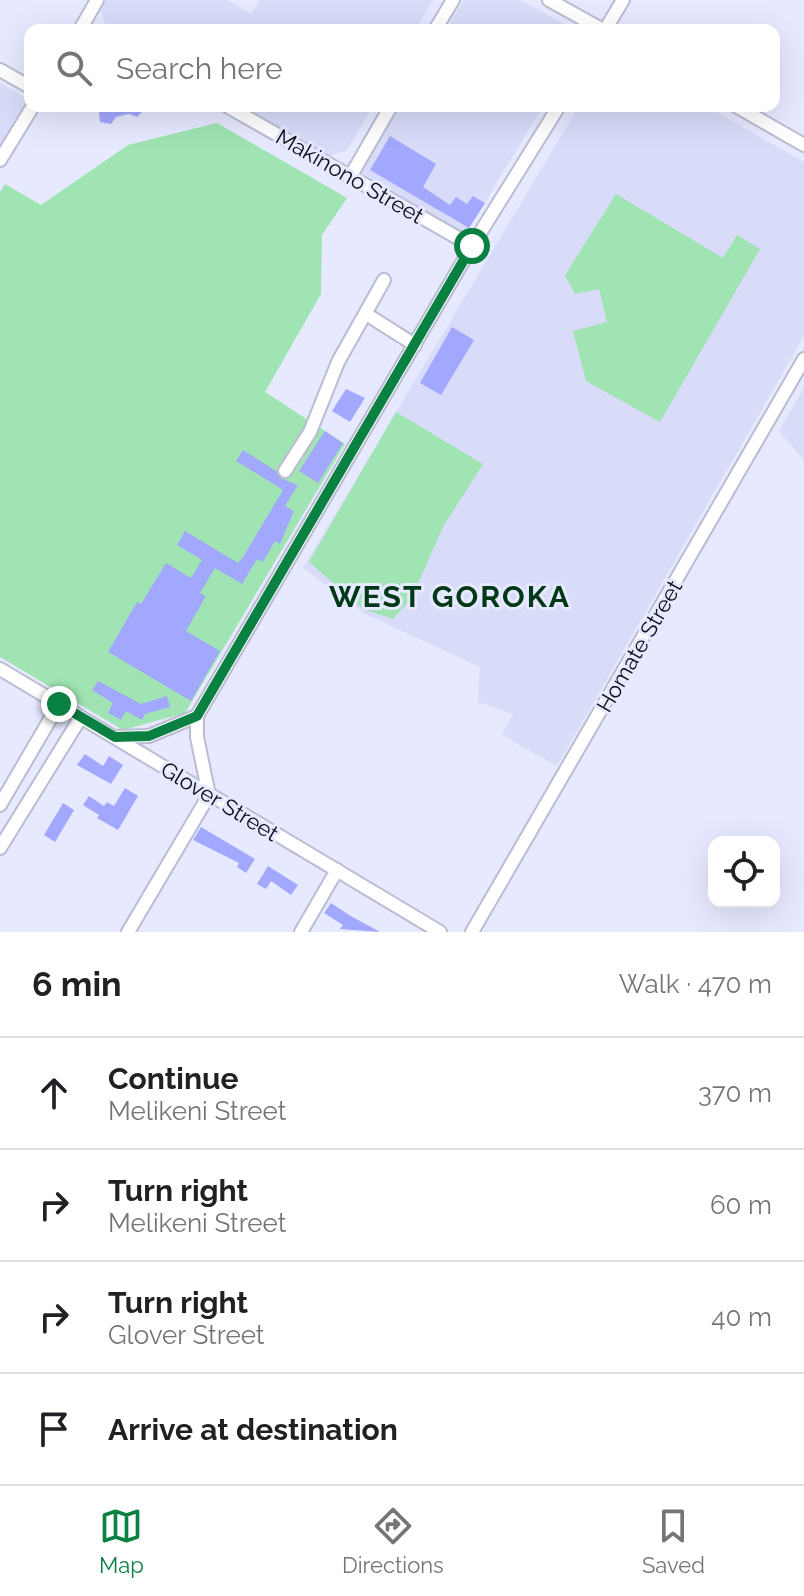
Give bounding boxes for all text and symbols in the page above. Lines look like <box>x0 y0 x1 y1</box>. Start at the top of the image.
search box <box>24 24 780 112</box>
icon: search <box>52 46 96 90</box>
text: Search here <box>116 51 283 86</box>
street label: Makinono Street <box>272 123 429 229</box>
route start <box>454 228 490 264</box>
street label: Homate Street <box>591 575 688 717</box>
district label: WEST GOROKA <box>329 579 571 614</box>
route end <box>41 686 77 722</box>
street label: Glover Street <box>157 756 284 847</box>
map controls <box>708 836 780 908</box>
button: locate <box>708 836 780 908</box>
text: 6 min <box>32 964 122 1004</box>
text: Walk · 470 m <box>619 969 772 999</box>
text: Continue <box>108 1061 239 1096</box>
icon: ahead <box>32 1071 76 1115</box>
text: 370 m <box>698 1078 772 1108</box>
text: Melikeni Street <box>108 1096 286 1126</box>
text: Turn right <box>108 1173 248 1208</box>
icon: right <box>32 1183 76 1227</box>
text: 60 m <box>710 1190 772 1220</box>
text: Melikeni Street <box>108 1208 286 1238</box>
text: Turn right <box>108 1285 248 1320</box>
icon: right <box>32 1295 76 1339</box>
text: 40 m <box>711 1302 772 1332</box>
text: Glover Street <box>108 1320 265 1350</box>
icon: arrive <box>32 1407 76 1451</box>
text: Arrive at destination <box>108 1412 398 1447</box>
tab: Map <box>99 1504 144 1578</box>
tab: Directions <box>342 1504 444 1578</box>
tab: Saved <box>642 1504 705 1578</box>

